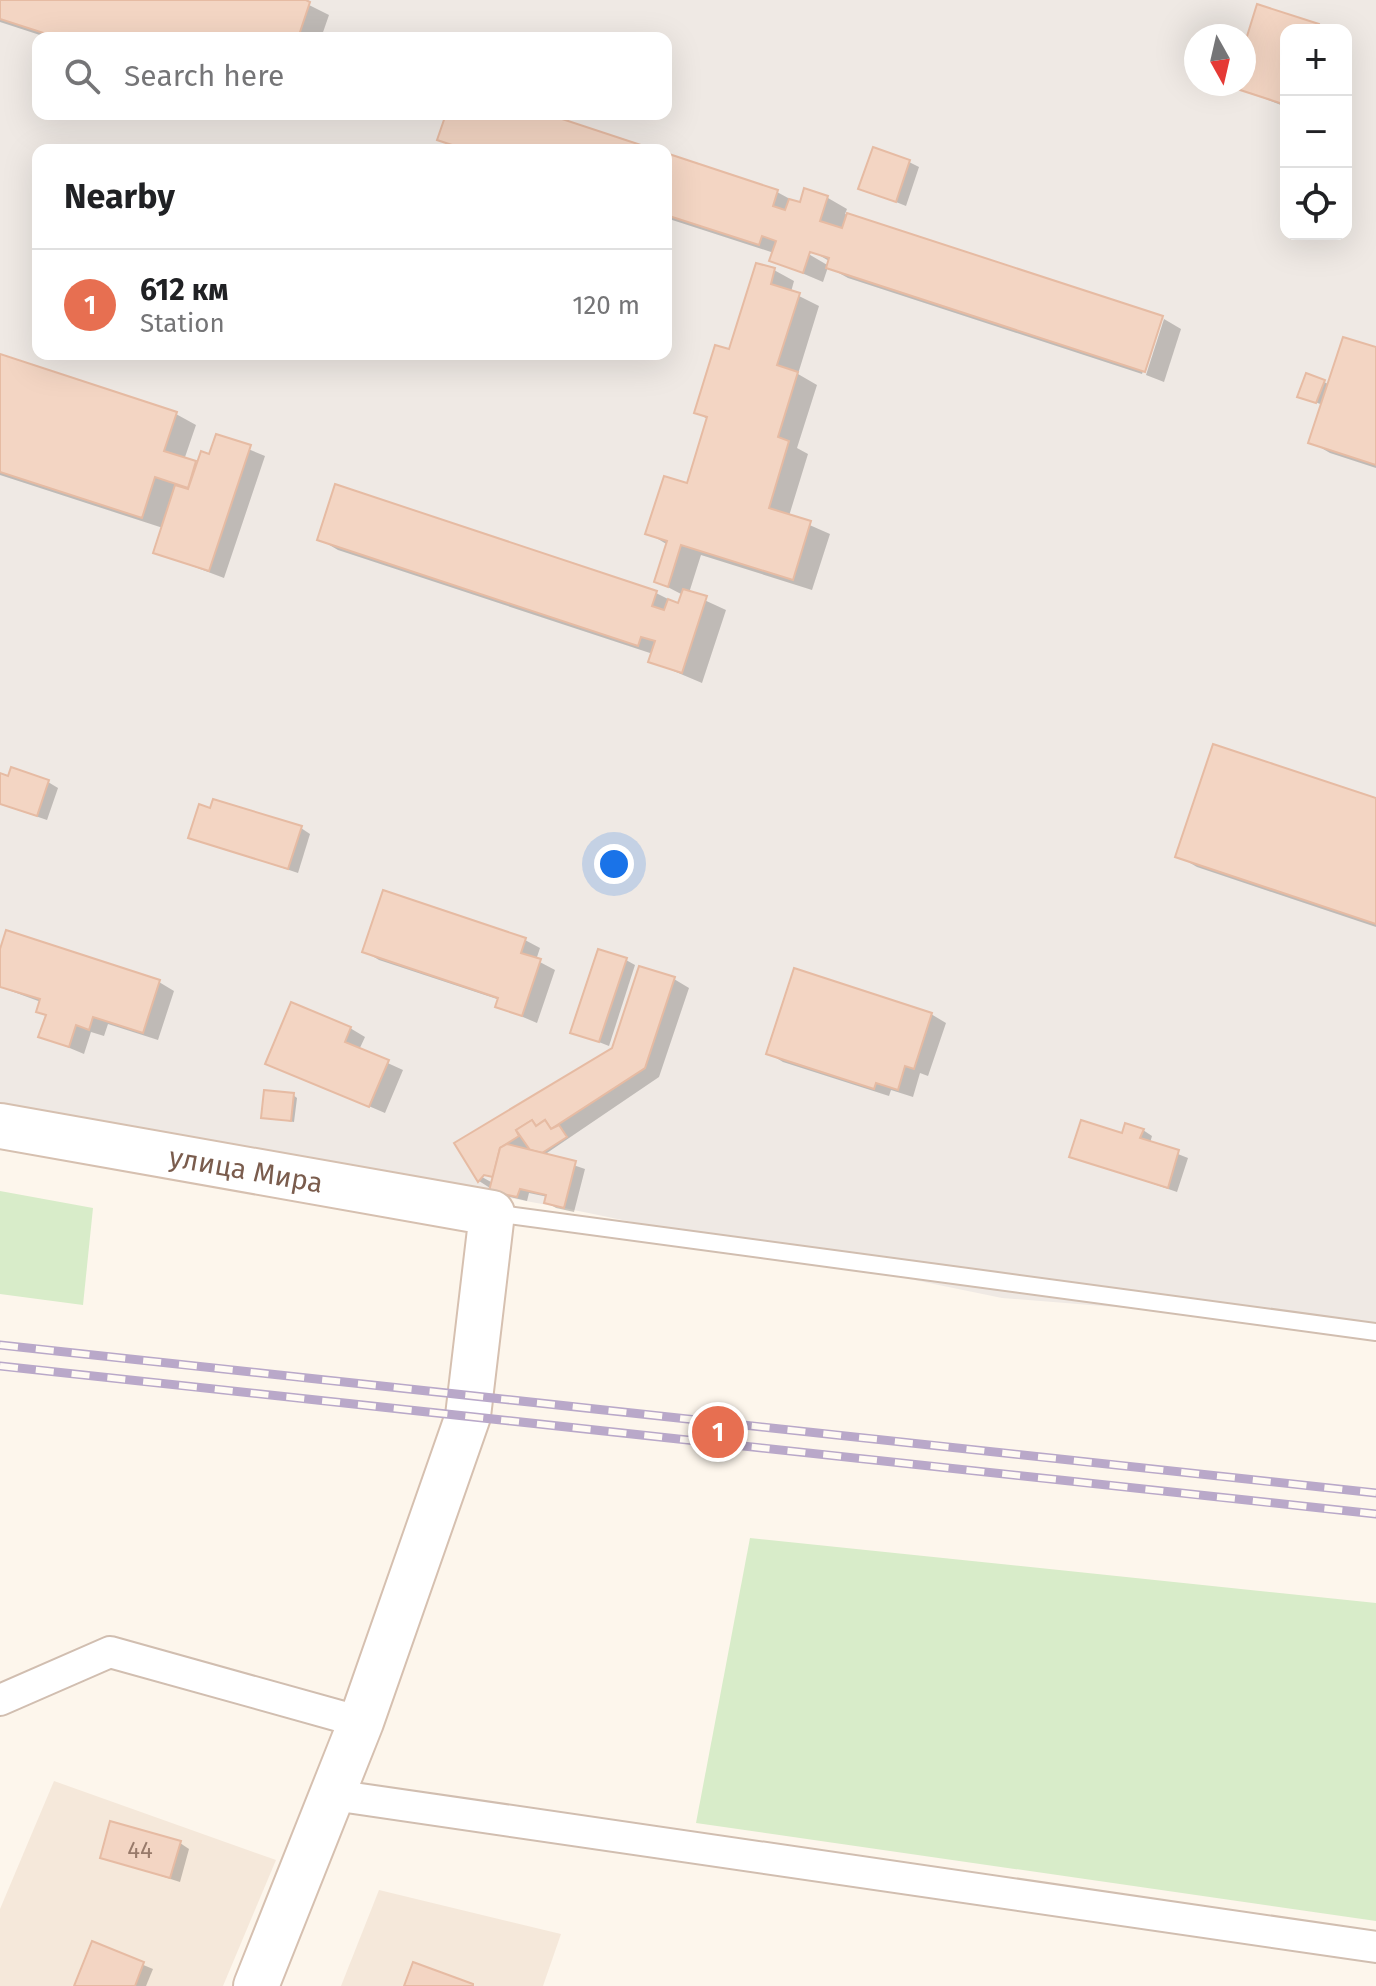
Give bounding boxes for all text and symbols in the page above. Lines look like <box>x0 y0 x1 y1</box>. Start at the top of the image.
north arrow <box>1184 24 1256 96</box>
map controls <box>1280 24 1352 240</box>
button: + <box>1280 24 1352 96</box>
search box <box>32 32 672 120</box>
icon: search <box>60 54 104 98</box>
text: Search here <box>124 58 284 94</box>
button: − <box>1280 96 1352 168</box>
button: locate <box>1280 168 1352 240</box>
text: Nearby <box>64 176 175 217</box>
text: 612 км <box>140 272 228 308</box>
text: 1 <box>84 290 96 321</box>
text: 120 m <box>572 290 640 321</box>
text: Station <box>140 308 225 339</box>
your location <box>594 844 634 884</box>
street label: улица Мира <box>167 1140 326 1200</box>
pin: 1 <box>692 1402 744 1462</box>
house number: 44 <box>127 1836 153 1864</box>

